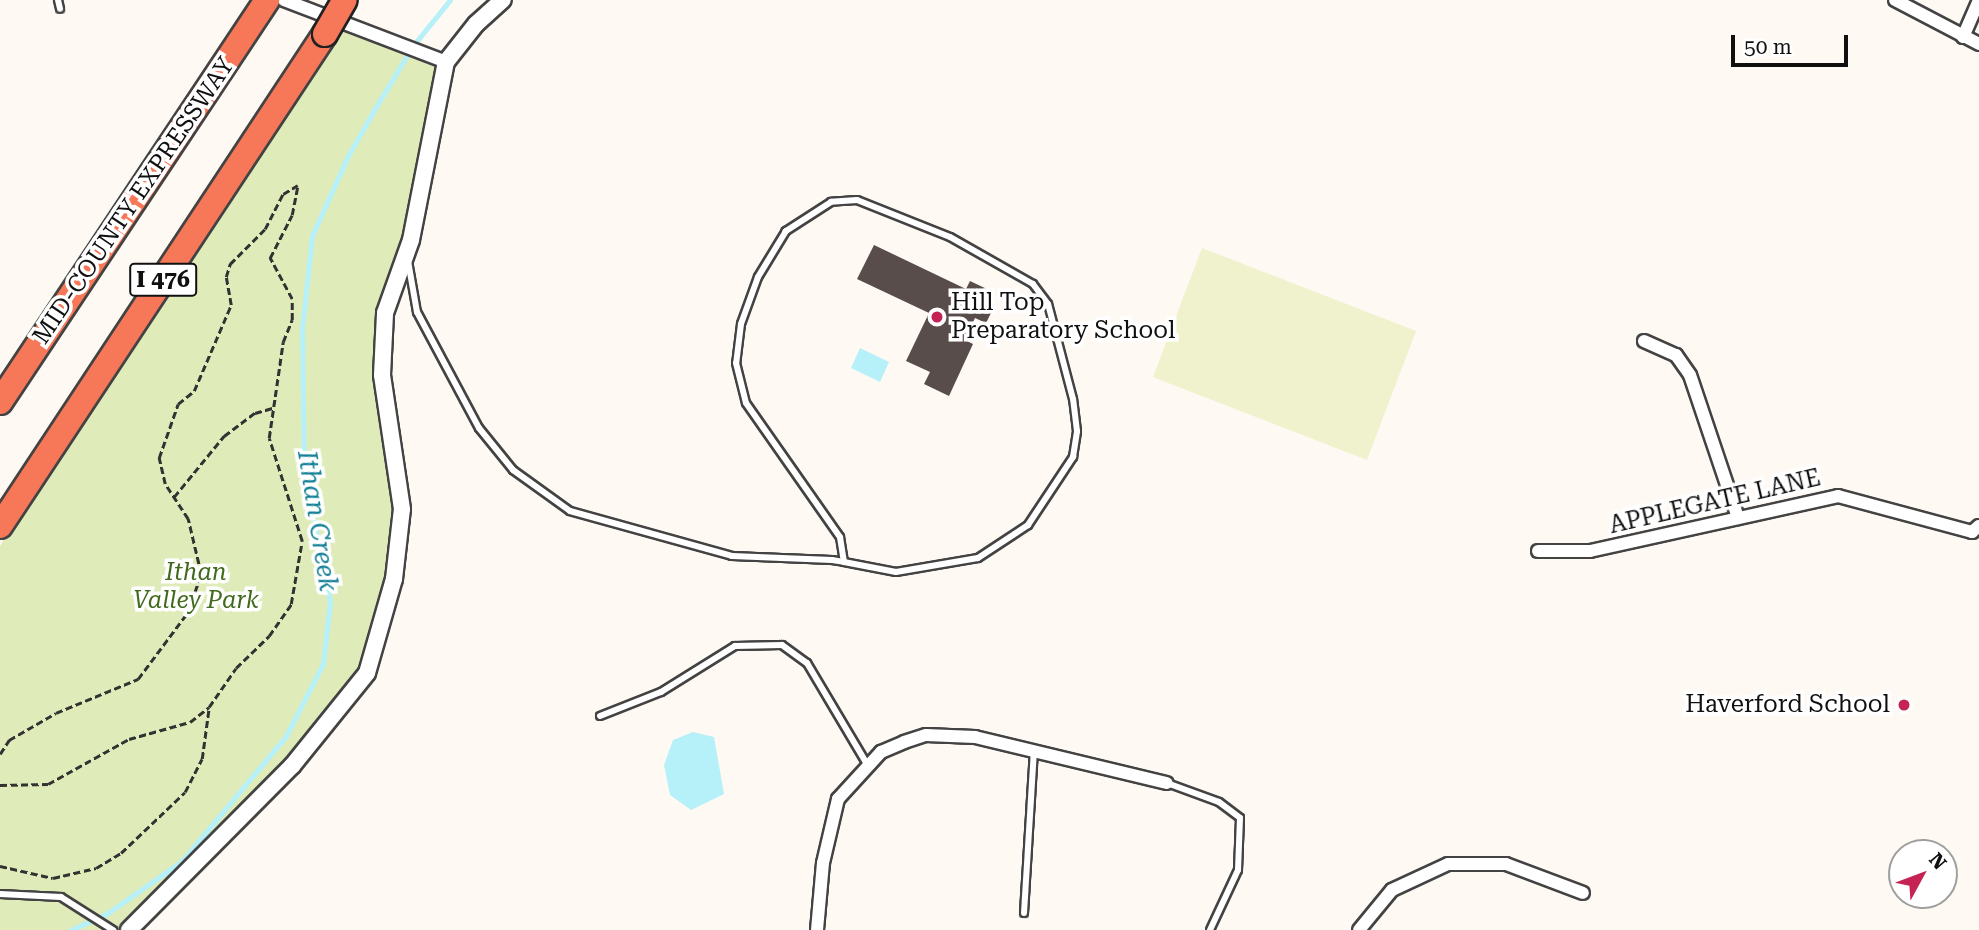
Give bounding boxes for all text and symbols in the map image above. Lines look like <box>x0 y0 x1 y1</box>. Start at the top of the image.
scale bar <box>1734 21 1851 65</box>
text: 50 m <box>1744 35 1792 59</box>
street label: MID-COUNTY EXPRESSWAY <box>27 52 241 350</box>
road number: I 476 <box>128 260 198 300</box>
place label: Hill Top Preparatory School <box>951 289 1175 345</box>
marker: Hill Top Preparatory School <box>929 309 945 325</box>
water label: Ithan Creek <box>290 448 344 594</box>
street label: APPLEGATE LANE <box>1607 464 1823 540</box>
park label: Ithan Valley Park <box>133 559 259 615</box>
place label: Haverford School <box>1685 691 1890 719</box>
marker: Haverford School <box>1896 697 1912 713</box>
north arrow <box>1888 839 1958 909</box>
text: N <box>1924 848 1951 874</box>

